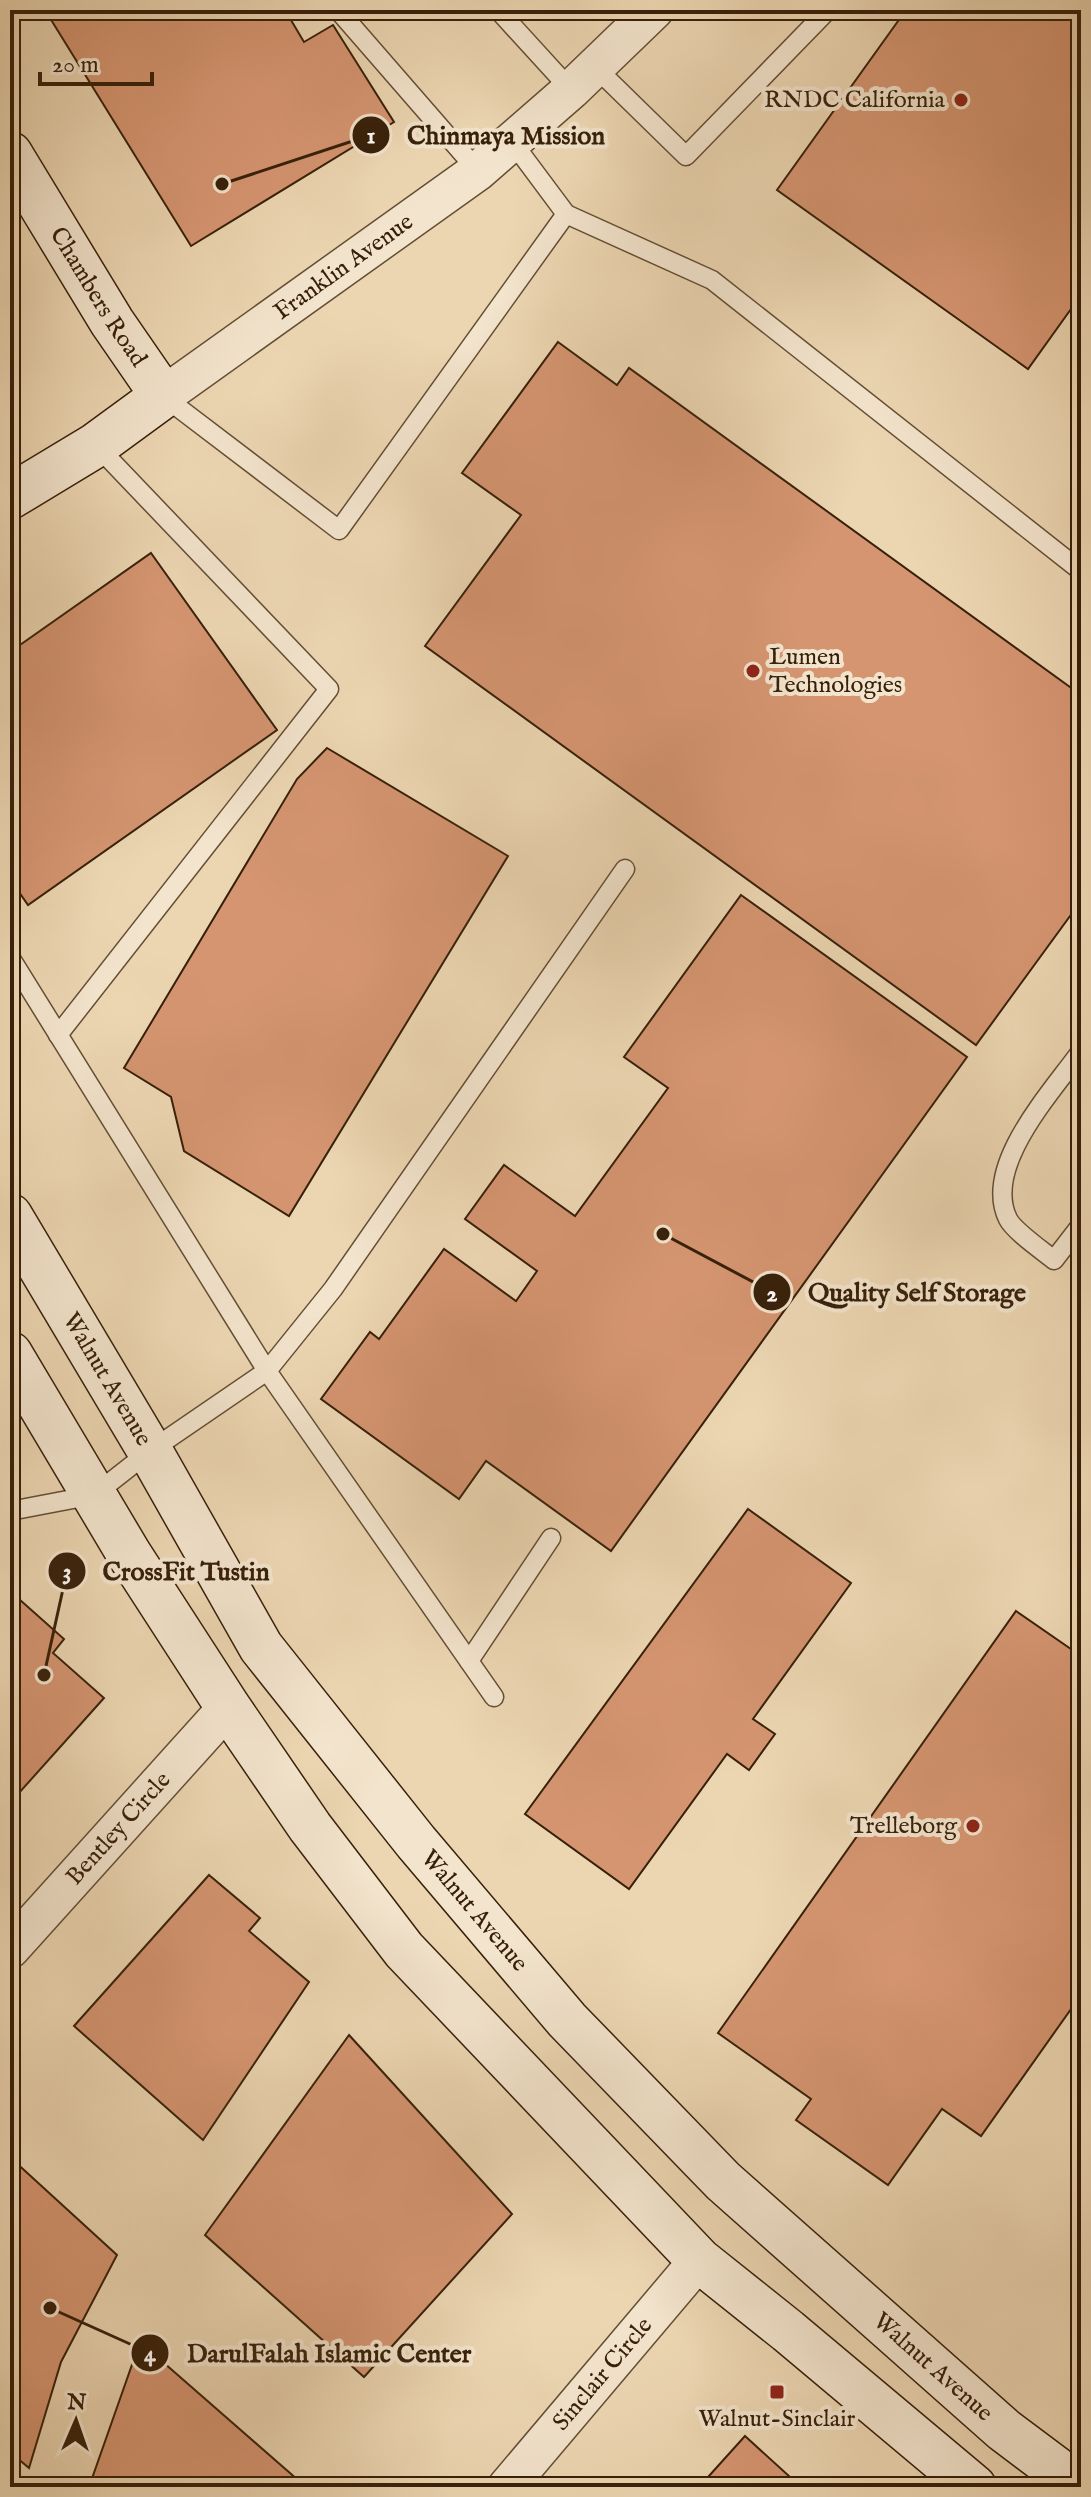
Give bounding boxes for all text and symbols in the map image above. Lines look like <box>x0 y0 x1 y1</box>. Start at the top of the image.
scale bar <box>40 36 152 86</box>
text: 20 m <box>52 50 99 81</box>
place label: RNDC California <box>764 85 946 116</box>
marker: RNDC California <box>952 91 970 109</box>
callout: Chinmaya Mission <box>351 110 621 160</box>
text: Chinmaya Mission <box>407 120 605 153</box>
text: 1 <box>367 121 376 152</box>
street label: Franklin Avenue <box>268 207 419 327</box>
street label: Chambers Road <box>43 221 154 373</box>
place label: Lumen Technologies <box>769 642 902 701</box>
marker: Lumen Technologies <box>744 662 762 680</box>
callout: Quality Self Storage <box>752 1267 1042 1317</box>
text: Quality Self Storage <box>808 1277 1026 1310</box>
text: 2 <box>766 1279 778 1310</box>
street label: Walnut Avenue <box>55 1307 159 1452</box>
callout: CrossFit Tustin <box>47 1546 286 1596</box>
text: CrossFit Tustin <box>102 1556 270 1589</box>
text: 3 <box>63 1557 71 1588</box>
street label: Bentley Circle <box>59 1765 178 1892</box>
place label: Trelleborg <box>850 1811 958 1842</box>
marker: Trelleborg <box>964 1817 982 1835</box>
street label: Walnut Avenue <box>414 1843 535 1978</box>
street label: Walnut Avenue <box>866 2306 999 2428</box>
street label: Sinclair Circle <box>546 2311 659 2437</box>
callout: DarulFalah Islamic Center <box>130 2328 487 2378</box>
text: DarulFalah Islamic Center <box>187 2338 472 2371</box>
text: 4 <box>144 2339 157 2370</box>
north arrow <box>36 2381 116 2461</box>
marker: Walnut-Sinclair <box>768 2383 786 2401</box>
text: N <box>66 2389 87 2417</box>
place label: Walnut-Sinclair <box>699 2404 856 2435</box>

